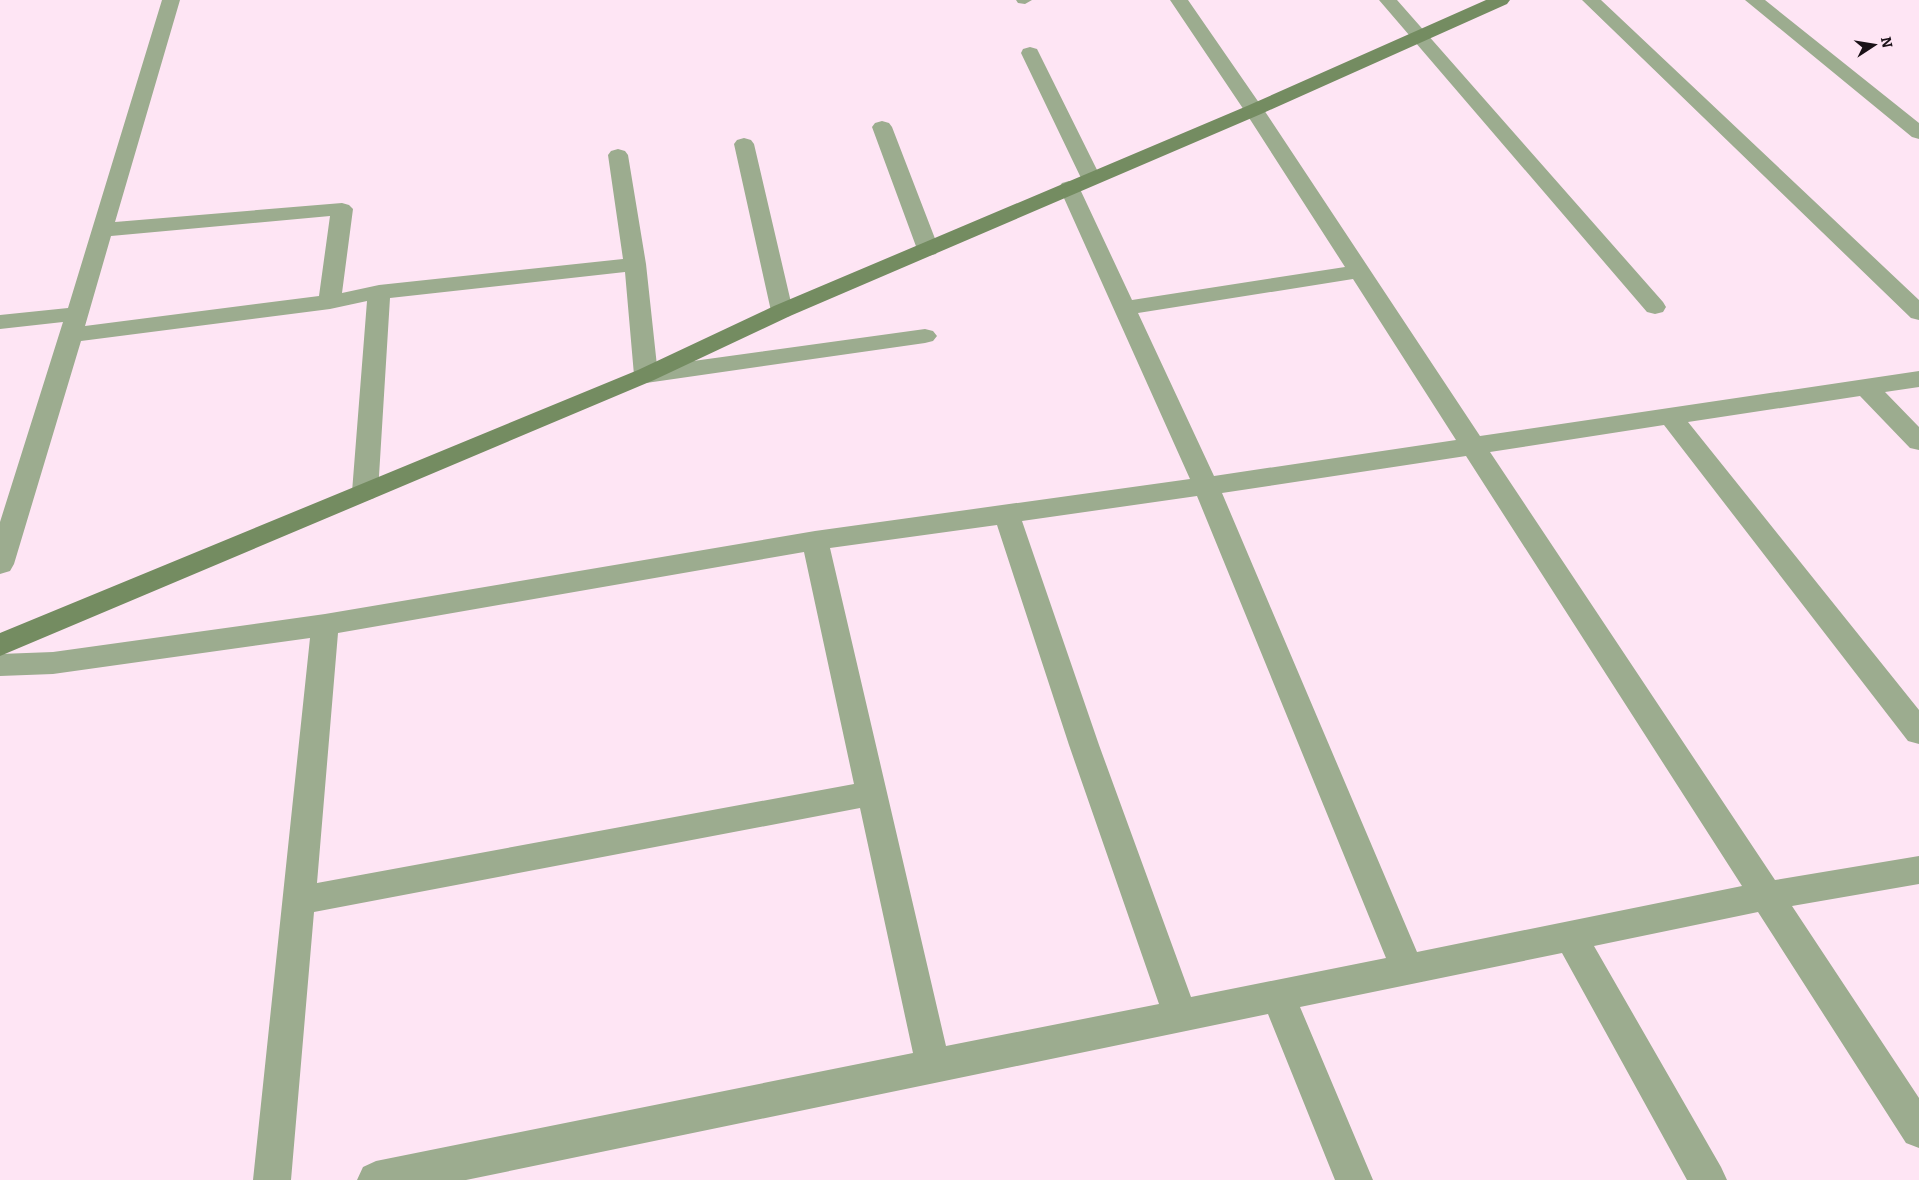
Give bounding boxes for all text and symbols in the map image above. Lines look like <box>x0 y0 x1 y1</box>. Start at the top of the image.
north arrow <box>1849 20 1899 70</box>
text: N <box>1877 35 1896 50</box>

